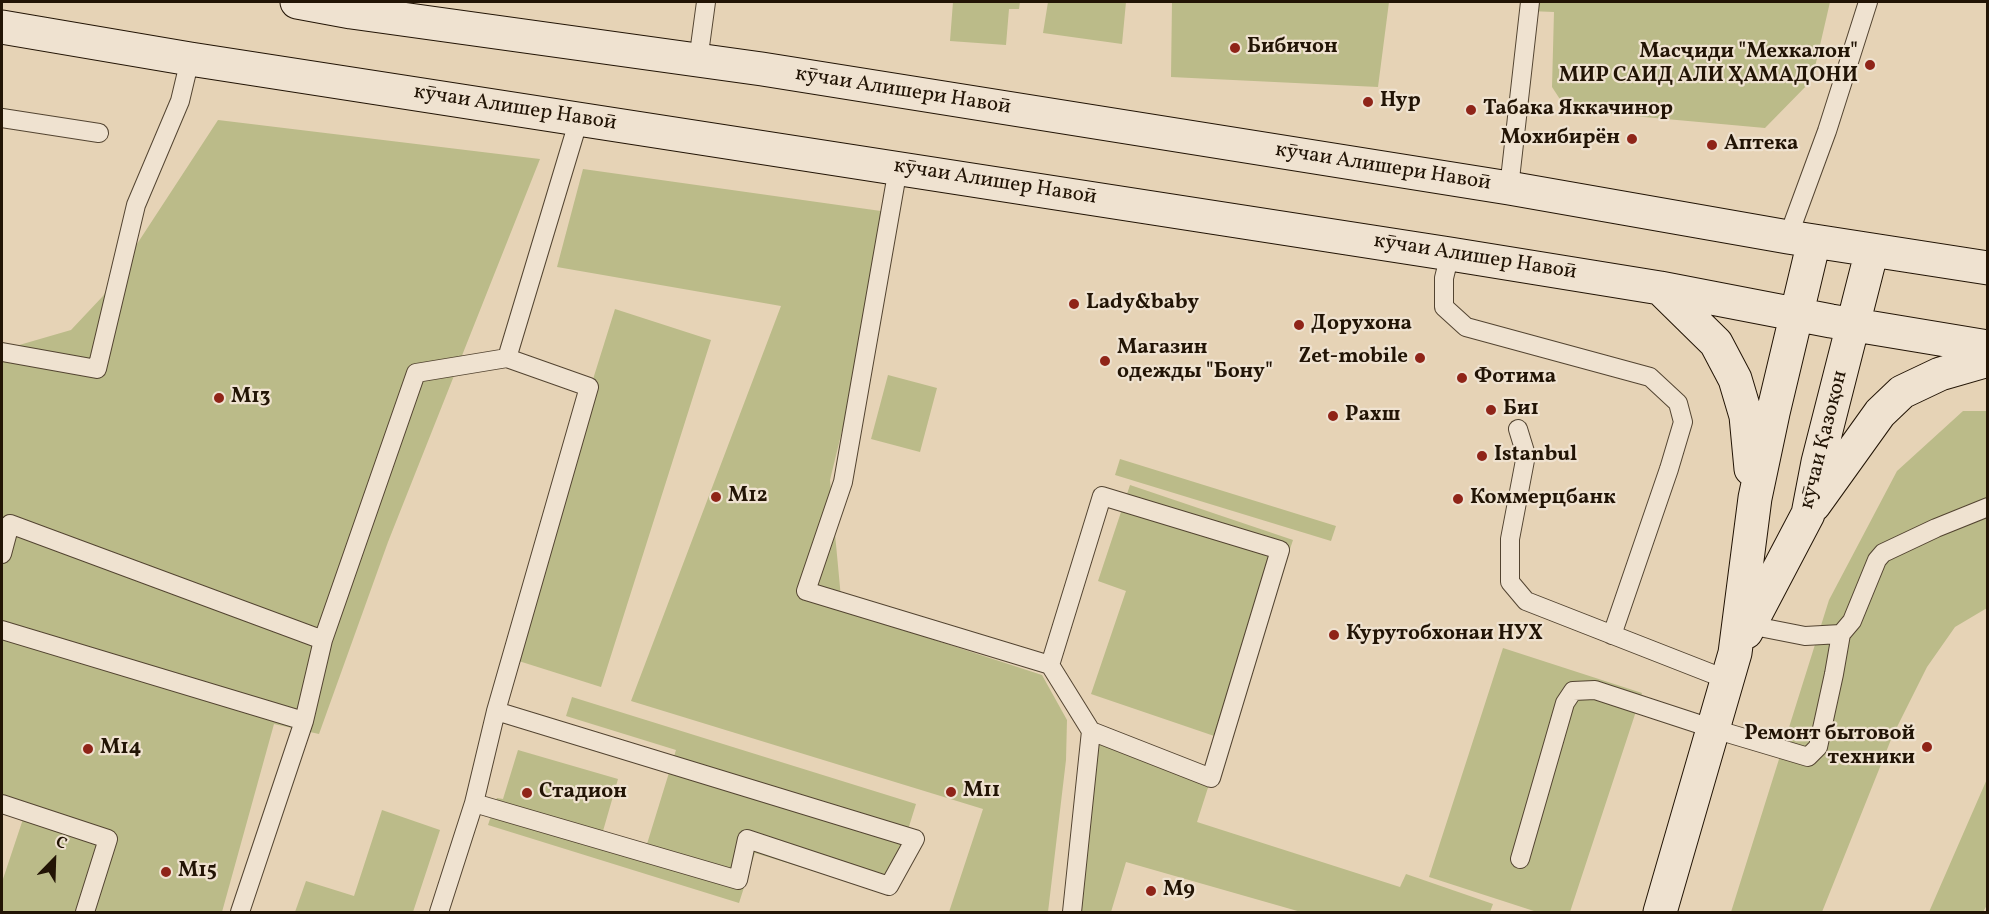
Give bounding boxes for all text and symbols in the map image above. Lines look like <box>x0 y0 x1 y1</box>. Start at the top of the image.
place label: Бибичон <box>1247 35 1338 61</box>
place label: Масҷиди "Мехкалон" МИР САИД АЛИ ҲАМАДОНИ <box>1559 40 1858 90</box>
marker: Бибичон <box>1228 41 1242 55</box>
marker: Масҷиди "Мехкалон" МИР САИД АЛИ ҲАМАДОНИ <box>1863 58 1877 72</box>
street label: кӯчаи Алишери Навоӣ <box>794 63 1012 121</box>
street label: кӯчаи Алишер Навоӣ <box>412 81 618 137</box>
place label: Нур <box>1380 89 1421 115</box>
marker: Нур <box>1361 95 1375 109</box>
place label: Табака Яккачинор <box>1483 97 1673 123</box>
marker: Табака Яккачинор <box>1464 103 1478 117</box>
place label: Мохибирён <box>1500 126 1620 152</box>
marker: Мохибирён <box>1625 132 1639 146</box>
place label: Аптека <box>1724 132 1799 158</box>
marker: Аптека <box>1705 138 1719 152</box>
street label: кӯчаи Алишери Навоӣ <box>1274 139 1492 197</box>
street label: кӯчаи Алишер Навоӣ <box>892 155 1098 211</box>
street label: кӯчаи Алишер Навоӣ <box>1372 230 1578 286</box>
place label: Lady&baby <box>1086 291 1199 317</box>
marker: Lady&baby <box>1067 297 1081 311</box>
place label: Дорухона <box>1311 312 1412 338</box>
marker: Дорухона <box>1292 318 1306 332</box>
place label: Магазин одежды "Бону" <box>1117 336 1273 386</box>
place label: Zet-mobile <box>1299 345 1408 371</box>
marker: Zet-mobile <box>1413 351 1427 365</box>
marker: Магазин одежды "Бону" <box>1098 354 1112 368</box>
place label: Фотима <box>1474 365 1556 391</box>
street label: кӯчаи Қазоқон <box>1796 368 1854 512</box>
marker: Фотима <box>1455 371 1469 385</box>
place label: М13 <box>231 385 270 411</box>
marker: М13 <box>212 391 226 405</box>
place label: Би1 <box>1503 397 1539 423</box>
place label: Рахш <box>1345 403 1400 429</box>
marker: Би1 <box>1484 403 1498 417</box>
marker: Рахш <box>1326 409 1340 423</box>
place label: Istanbul <box>1494 443 1577 469</box>
marker: Istanbul <box>1475 449 1489 463</box>
place label: М12 <box>728 484 768 510</box>
place label: Коммерцбанк <box>1470 486 1616 512</box>
marker: М12 <box>709 490 723 504</box>
marker: Коммерцбанк <box>1451 492 1465 506</box>
place label: Курутобхонаи НУХ <box>1346 622 1543 648</box>
marker: Курутобхонаи НУХ <box>1327 628 1341 642</box>
place label: Ремонт бытовой техники <box>1744 722 1915 772</box>
place label: М14 <box>100 736 141 762</box>
marker: Ремонт бытовой техники <box>1920 740 1934 754</box>
marker: М14 <box>81 742 95 756</box>
place label: М11 <box>963 779 1000 805</box>
place label: Стадион <box>539 780 627 806</box>
marker: М11 <box>944 785 958 799</box>
marker: Стадион <box>520 786 534 800</box>
north arrow <box>24 830 84 890</box>
text: С <box>52 831 70 856</box>
place label: М15 <box>178 859 217 885</box>
marker: М15 <box>159 865 173 879</box>
place label: М9 <box>1163 878 1195 904</box>
marker: М9 <box>1144 884 1158 898</box>

